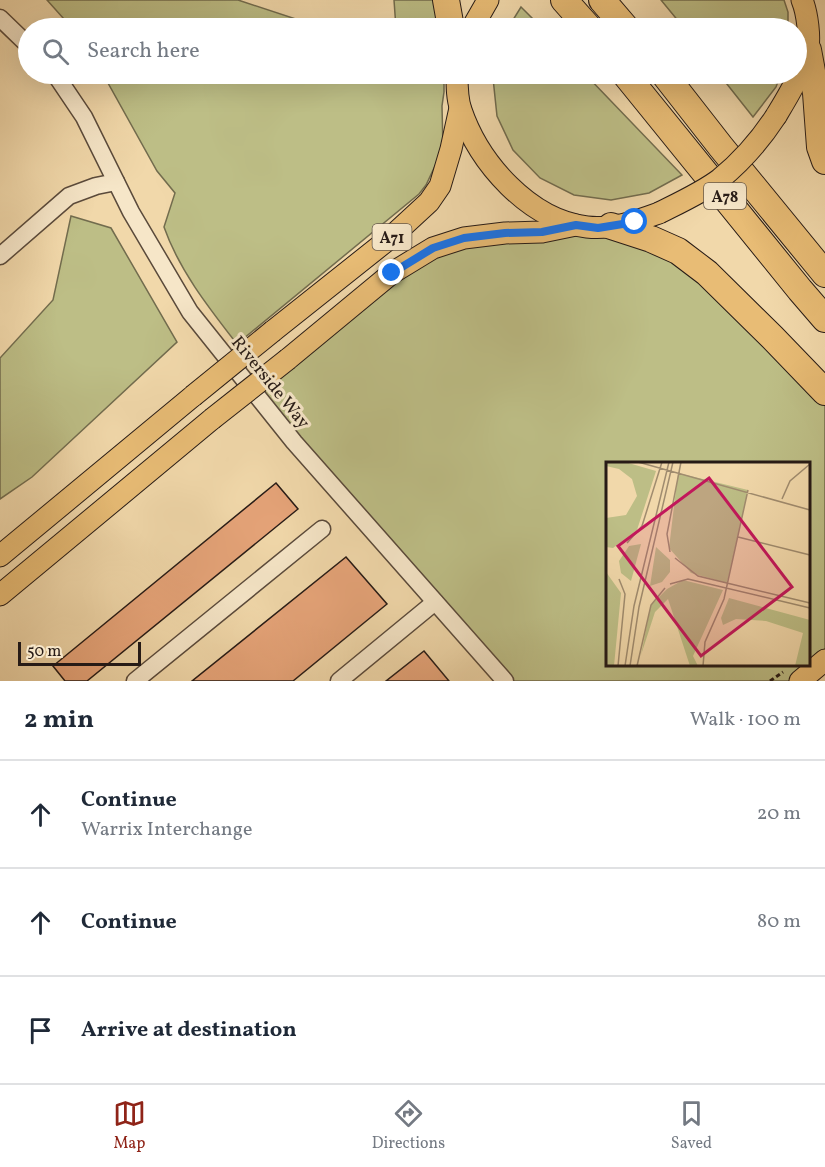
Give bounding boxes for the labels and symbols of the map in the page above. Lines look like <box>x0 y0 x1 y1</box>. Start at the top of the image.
road number: A78 <box>704 183 746 209</box>
route start <box>621 208 647 234</box>
road number: A71 <box>372 224 412 250</box>
route end <box>378 259 404 285</box>
street label: Riverside Way <box>225 331 315 435</box>
inset map <box>606 462 810 666</box>
scale bar <box>18 639 141 666</box>

